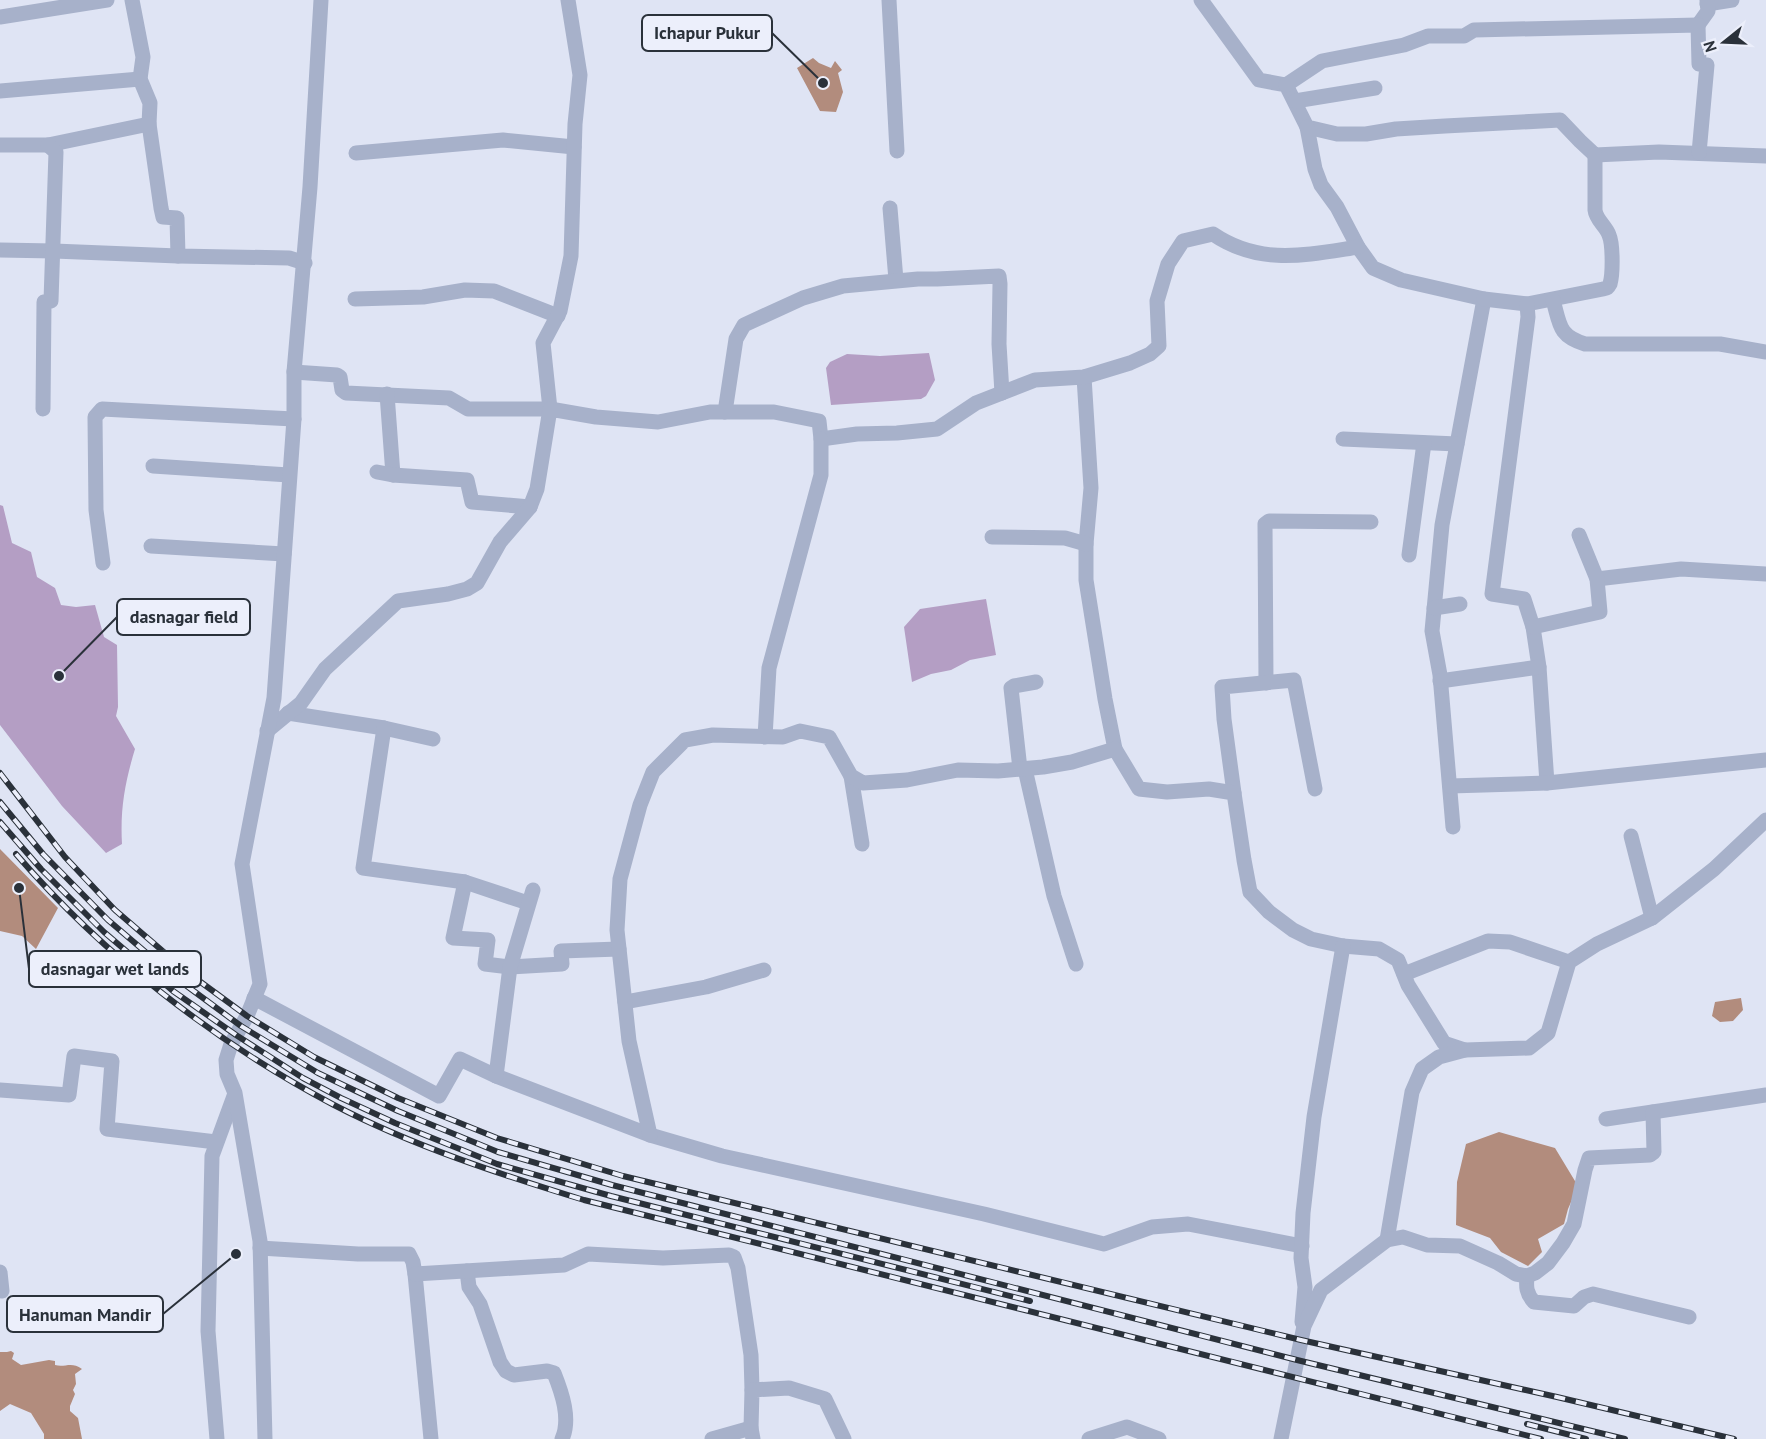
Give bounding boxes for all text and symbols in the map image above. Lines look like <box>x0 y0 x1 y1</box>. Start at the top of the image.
north arrow <box>1694 12 1754 72</box>
callout: Ichapur Pukur <box>642 15 772 51</box>
text: Ichapur Pukur <box>654 21 761 44</box>
text: N <box>1699 39 1721 55</box>
callout: dasnagar field <box>117 599 250 635</box>
text: dasnagar field <box>130 605 238 628</box>
callout: dasnagar wet lands <box>29 951 201 987</box>
text: dasnagar wet lands <box>41 957 190 980</box>
callout: Hanuman Mandir <box>7 1296 163 1332</box>
text: Hanuman Mandir <box>19 1303 152 1326</box>

